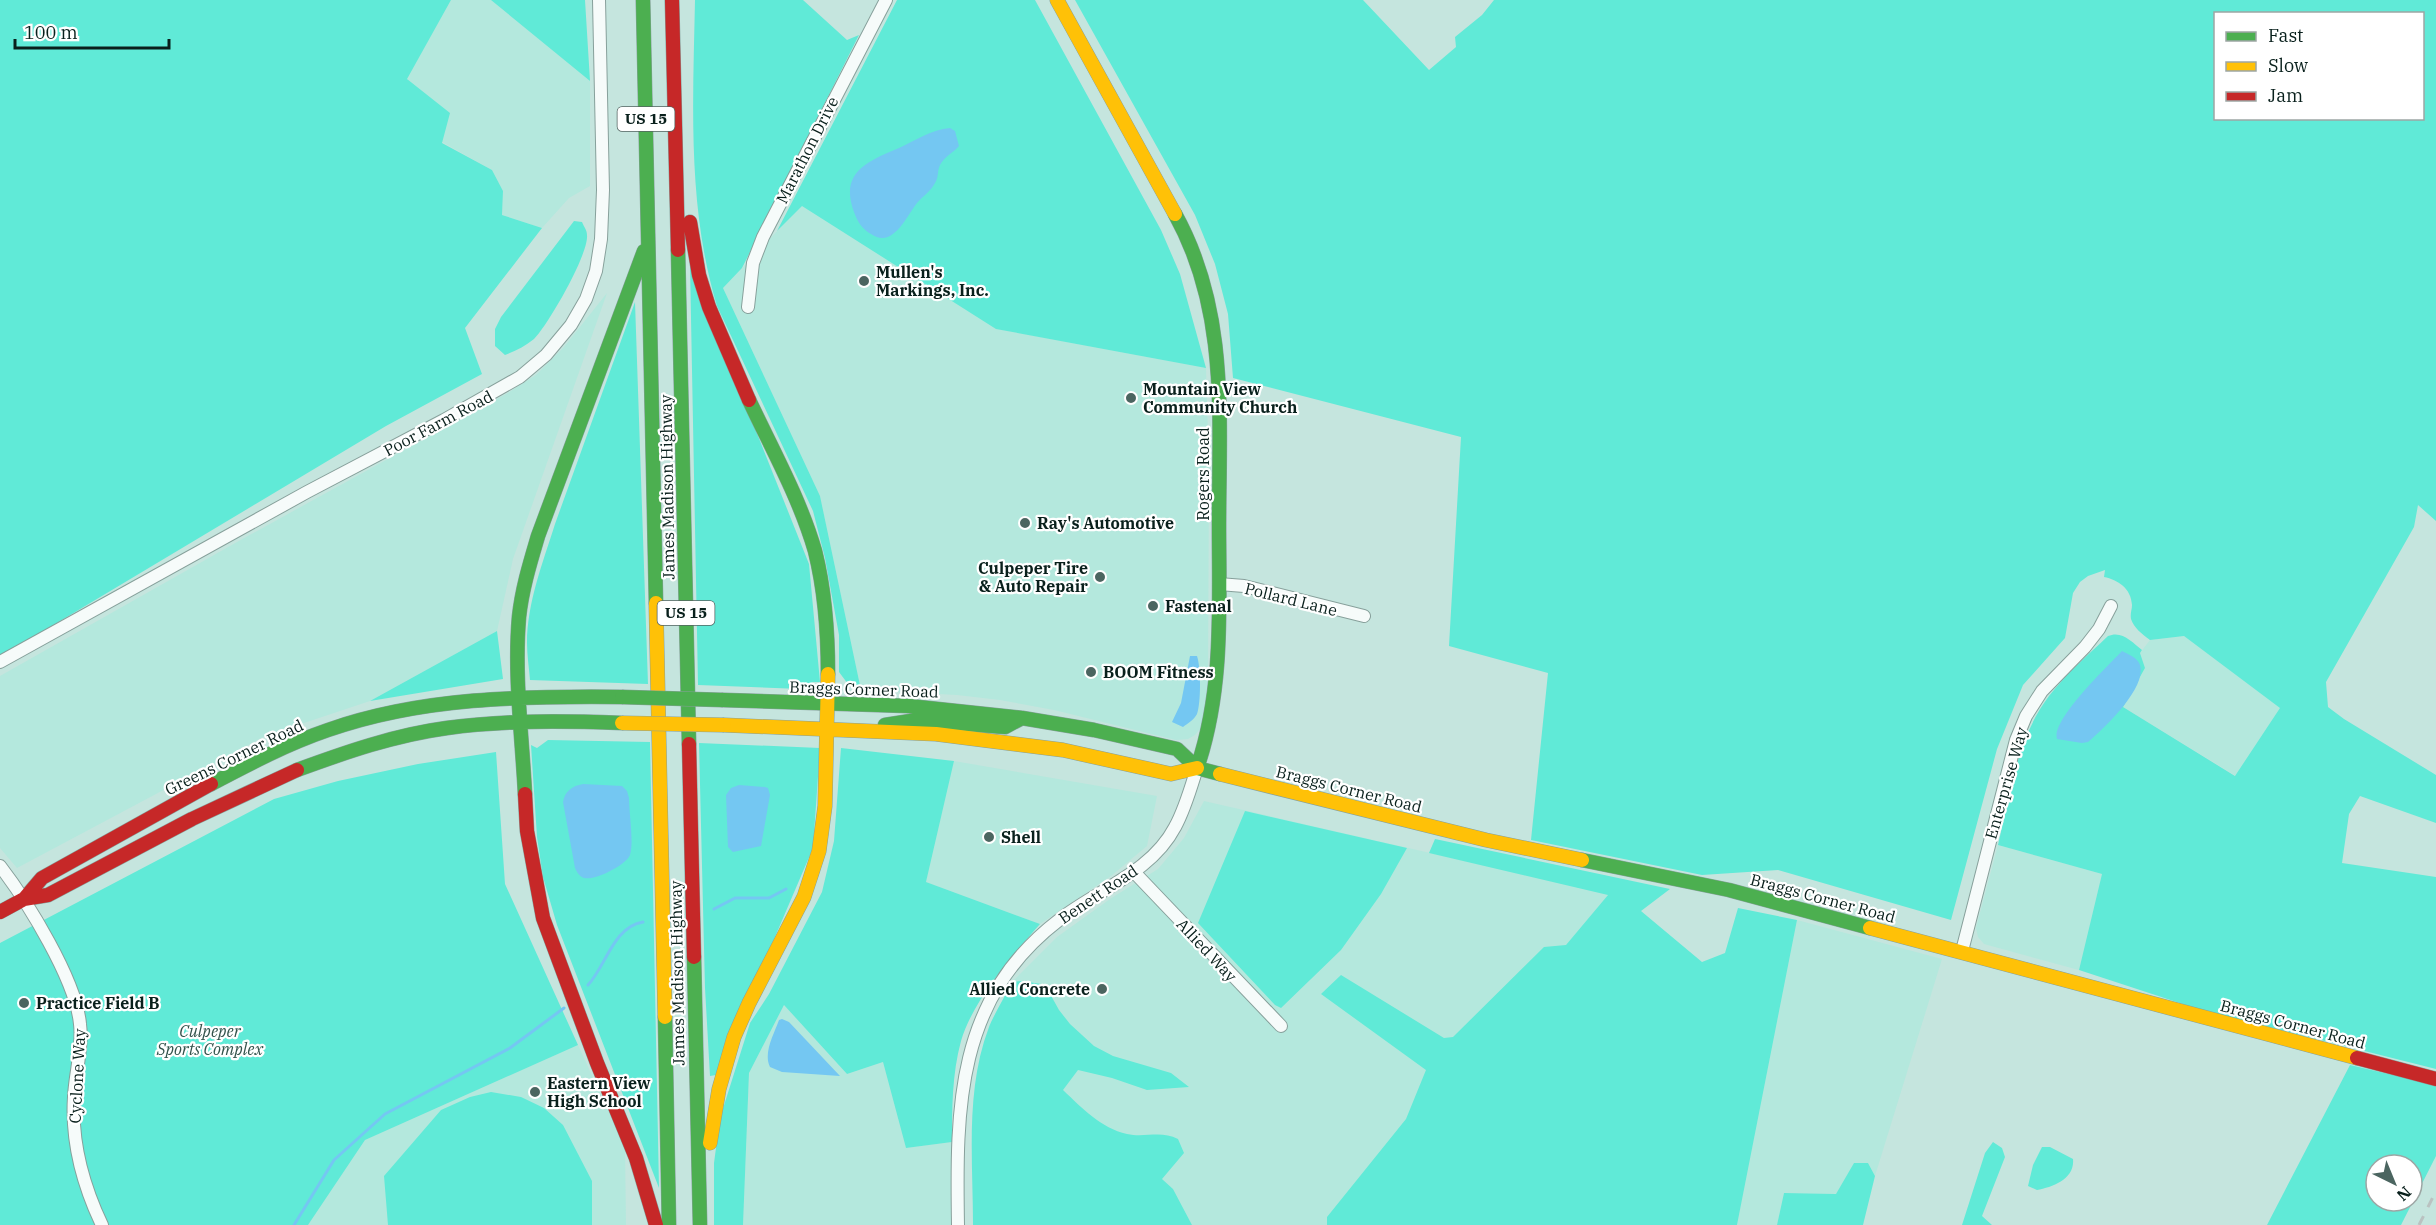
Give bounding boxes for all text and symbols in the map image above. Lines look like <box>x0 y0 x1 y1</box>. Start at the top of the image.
scale bar <box>15 12 170 50</box>
legend <box>2214 12 2424 120</box>
text: 100 m <box>24 21 78 44</box>
text: Fast <box>2268 24 2303 47</box>
text: Slow <box>2268 54 2308 77</box>
text: Jam <box>2268 84 2303 107</box>
street label: Marathon Drive <box>771 93 843 207</box>
road number: US 15 <box>618 107 674 131</box>
place label: Mullen's Markings, Inc. <box>876 262 989 300</box>
marker: Mullen's Markings, Inc. <box>857 274 871 288</box>
place label: Mountain View Community Church <box>1143 379 1297 417</box>
street label: Poor Farm Road <box>380 386 496 460</box>
marker: Mountain View Community Church <box>1124 391 1138 405</box>
street label: James Madison Highway <box>655 394 679 580</box>
street label: Rogers Road <box>1193 427 1213 521</box>
place label: Ray's Automotive <box>1037 513 1174 533</box>
marker: Ray's Automotive <box>1018 516 1032 530</box>
place label: Culpeper Tire & Auto Repair <box>978 558 1088 596</box>
marker: Culpeper Tire & Auto Repair <box>1093 570 1107 584</box>
street label: Pollard Lane <box>1243 578 1339 620</box>
place label: Fastenal <box>1165 596 1232 616</box>
marker: Fastenal <box>1146 599 1160 613</box>
road number: US 15 <box>658 601 714 625</box>
place label: BOOM Fitness <box>1103 662 1214 682</box>
marker: BOOM Fitness <box>1084 665 1098 679</box>
street label: Braggs Corner Road <box>789 676 939 702</box>
street label: Greens Corner Road <box>161 715 307 799</box>
street label: Enterprise Way <box>1980 724 2032 841</box>
street label: Braggs Corner Road <box>1274 761 1424 817</box>
place label: Shell <box>1001 827 1041 847</box>
marker: Shell <box>982 830 996 844</box>
street label: Benett Road <box>1055 860 1142 928</box>
street label: Braggs Corner Road <box>1748 869 1898 927</box>
street label: James Madison Highway <box>665 880 689 1066</box>
street label: Allied Way <box>1173 914 1242 986</box>
place label: Allied Concrete <box>969 979 1090 999</box>
marker: Allied Concrete <box>1095 982 1109 996</box>
place label: Practice Field B <box>36 993 160 1013</box>
street label: Braggs Corner Road <box>2218 995 2368 1053</box>
marker: Practice Field B <box>17 996 31 1010</box>
park label: Culpeper Sports Complex <box>156 1021 264 1059</box>
street label: Cyclone Way <box>65 1028 89 1124</box>
place label: Eastern View High School <box>547 1073 651 1111</box>
marker: Eastern View High School <box>528 1085 542 1099</box>
north arrow <box>2364 1153 2424 1213</box>
text: N <box>2393 1182 2416 1206</box>

